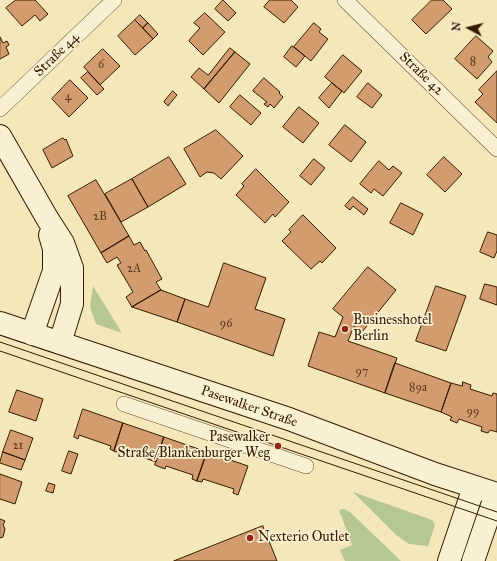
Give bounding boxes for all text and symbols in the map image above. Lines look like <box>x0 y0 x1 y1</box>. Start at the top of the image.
north arrow <box>449 8 489 48</box>
text: N <box>450 21 464 32</box>
street label: Straße 44 <box>31 30 83 80</box>
street label: Straße 42 <box>395 49 447 99</box>
house number: 8 <box>470 55 476 69</box>
house number: 6 <box>98 58 104 72</box>
house number: 4 <box>65 90 71 104</box>
house number: 2B <box>93 210 107 224</box>
house number: 2A <box>127 262 141 276</box>
place label: Businesshotel Berlin <box>353 313 432 346</box>
house number: 96 <box>220 317 232 331</box>
marker: Businesshotel Berlin <box>340 324 350 334</box>
house number: 97 <box>356 365 368 379</box>
house number: 89a <box>409 381 427 395</box>
street label: Pasewalker Straße <box>198 383 300 431</box>
house number: 99 <box>467 405 479 419</box>
place label: Pasewalker Straße/Blankenburger Weg <box>118 430 270 462</box>
house number: 21 <box>13 439 23 453</box>
marker: Pasewalker Straße/Blankenburger Weg <box>273 441 283 451</box>
place label: Nexterio Outlet <box>258 530 349 546</box>
marker: Nexterio Outlet <box>245 533 255 543</box>

